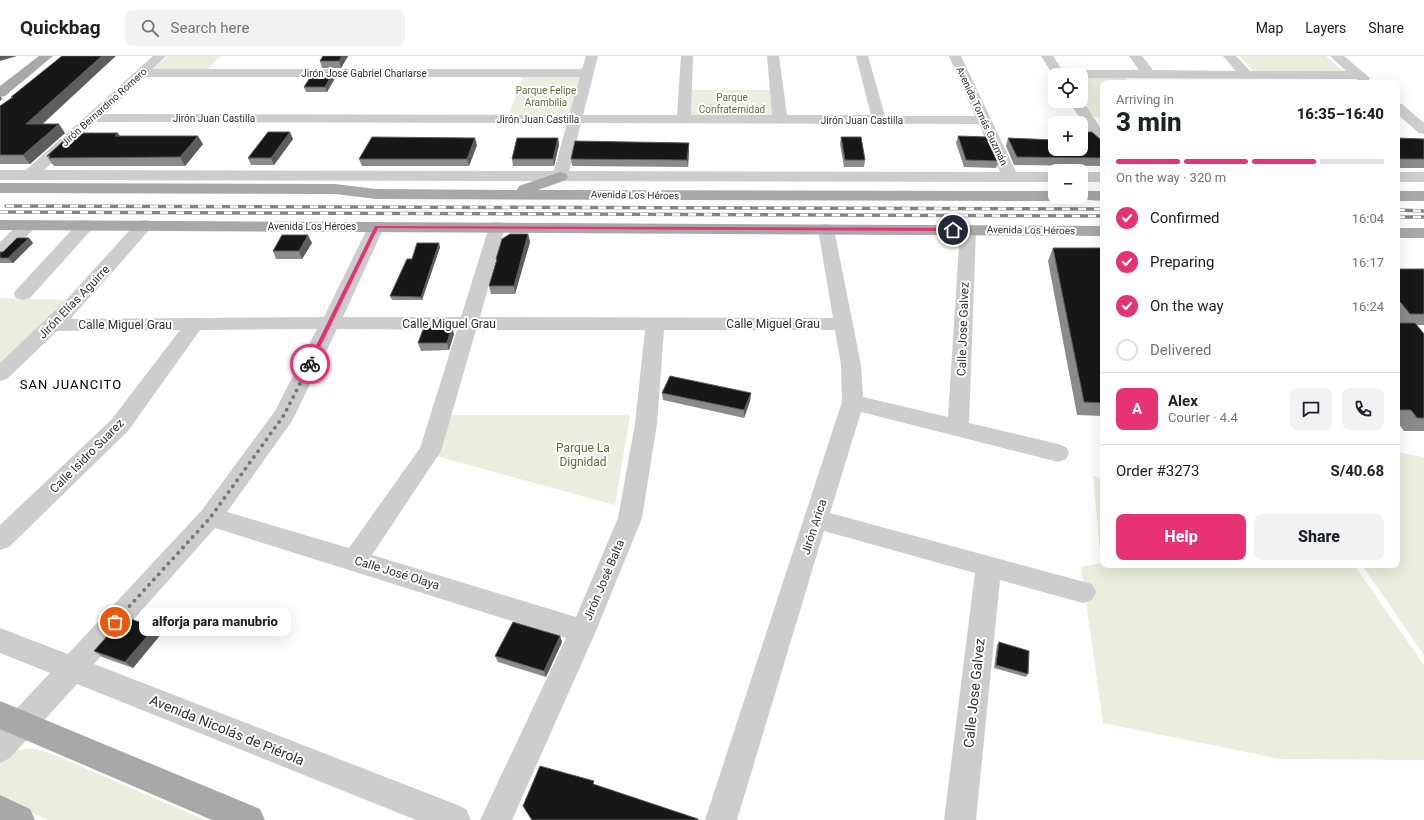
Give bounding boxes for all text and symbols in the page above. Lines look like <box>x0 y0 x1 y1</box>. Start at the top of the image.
search box <box>125 10 405 46</box>
text: Quickbag <box>20 16 101 39</box>
icon: search <box>139 17 161 39</box>
text: Search here <box>171 19 249 37</box>
text: Map <box>1256 20 1283 36</box>
text: Layers <box>1305 20 1346 36</box>
text: Share <box>1368 20 1404 36</box>
street label: Avenida Tomás Guzmán <box>954 65 1010 167</box>
street label: Jirón Bernardino Romero <box>59 66 149 148</box>
street label: Jirón José Gabriel Chariarse <box>301 68 427 79</box>
map controls <box>1048 68 1088 204</box>
button: locate <box>1048 68 1088 108</box>
park label: Parque Felipe Arambilia <box>516 85 576 108</box>
park label: Parque Confraternidad <box>699 92 765 115</box>
text: Arriving in <box>1116 92 1174 107</box>
text: 16:35–16:40 <box>1297 105 1384 123</box>
text: 3 min <box>1116 107 1182 137</box>
street label: Jirón Juan Castilla <box>173 113 255 124</box>
street label: Jirón Juan Castilla <box>497 114 579 125</box>
street label: Jirón Juan Castilla <box>821 115 903 126</box>
button: + <box>1048 116 1088 156</box>
button: − <box>1048 164 1088 204</box>
text: On the way · 320 m <box>1116 170 1226 185</box>
street label: Avenida Los Héroes <box>591 189 679 201</box>
icon: check <box>1116 207 1138 229</box>
text: Confirmed <box>1150 209 1220 227</box>
text: 16:04 <box>1352 211 1384 226</box>
pin <box>936 213 970 247</box>
icon: home <box>942 219 964 241</box>
street label: Avenida Los Héroes <box>268 221 356 232</box>
street label: Avenida Los Héroes <box>987 224 1075 236</box>
icon: check <box>1116 251 1138 273</box>
text: Preparing <box>1150 253 1214 271</box>
text: 16:17 <box>1352 255 1384 270</box>
street label: Jirón Elías Aguirre <box>35 262 113 342</box>
street label: Calle Jose Galvez <box>954 282 972 376</box>
icon: check <box>1116 295 1138 317</box>
text: On the way <box>1150 297 1224 315</box>
text: 16:24 <box>1352 299 1384 314</box>
street label: Calle Miguel Grau <box>402 317 496 331</box>
street label: Calle Miguel Grau <box>726 317 820 331</box>
street label: Calle Miguel Grau <box>78 318 172 332</box>
text: Delivered <box>1150 341 1212 359</box>
courier <box>290 344 330 384</box>
icon: bike <box>299 353 321 375</box>
district label: SAN JUANCITO <box>20 377 122 392</box>
button: chat <box>1290 388 1332 430</box>
button: phone <box>1342 388 1384 430</box>
text: Alex <box>1168 392 1198 410</box>
text: A <box>1132 400 1142 418</box>
text: Courier · 4.4 <box>1168 410 1238 425</box>
street label: Calle Isidro Suarez <box>47 416 127 496</box>
park label: Parque La Dignidad <box>556 441 610 469</box>
text: Order #3273 <box>1116 462 1199 480</box>
text: S/40.68 <box>1330 462 1384 480</box>
street label: Jirón Arica <box>798 497 830 557</box>
button: Help <box>1116 514 1246 560</box>
button: Share <box>1254 514 1384 560</box>
street label: Jirón José Balta <box>581 538 627 622</box>
street label: Calle José Olaya <box>353 553 441 593</box>
pin <box>98 605 132 639</box>
callout: alforja para manubrio <box>139 608 291 636</box>
icon: bag <box>104 611 126 633</box>
text: alforja para manubrio <box>152 614 278 629</box>
street label: Calle Jose Galvez <box>960 637 988 748</box>
street label: Avenida Nicolás de Piérola <box>147 692 307 768</box>

